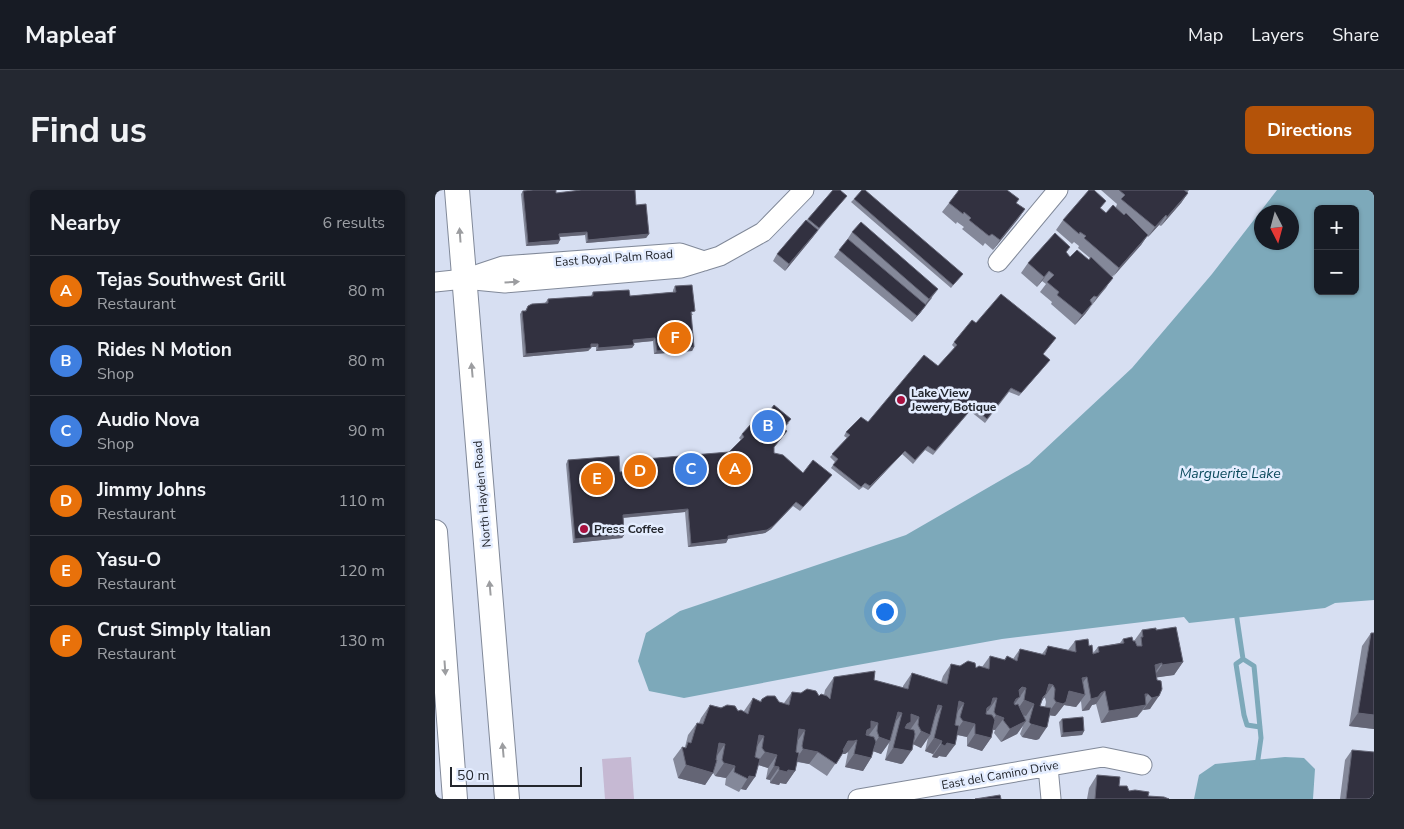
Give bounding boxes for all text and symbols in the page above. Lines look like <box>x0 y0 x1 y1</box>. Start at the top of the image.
text: Mapleaf <box>25 19 116 51</box>
text: Map <box>1188 23 1223 47</box>
text: Layers <box>1251 23 1304 47</box>
text: Share <box>1332 23 1379 47</box>
button: Directions <box>1245 106 1374 154</box>
text: Find us <box>30 107 147 154</box>
north arrow <box>1254 205 1299 250</box>
map controls <box>1314 205 1359 295</box>
button: + <box>1314 205 1359 250</box>
text: Nearby <box>50 209 120 237</box>
text: 6 results <box>323 212 385 234</box>
one-way arrow <box>456 226 464 242</box>
street label: East Royal Palm Road <box>554 246 674 270</box>
button: − <box>1314 250 1359 295</box>
text: Tejas Southwest Grill <box>97 267 286 293</box>
one-way arrow <box>505 278 521 286</box>
text: A <box>60 280 72 302</box>
text: 80 m <box>348 280 385 302</box>
text: Restaurant <box>97 293 176 315</box>
pin: F <box>659 319 691 357</box>
text: Rides N Motion <box>97 337 232 363</box>
text: B <box>60 350 72 372</box>
text: 80 m <box>348 350 385 372</box>
one-way arrow <box>467 362 475 378</box>
text: Shop <box>97 363 134 385</box>
place label: Lake View Jewery Botique <box>910 385 997 415</box>
marker: Lake View Jewery Botique <box>895 394 907 406</box>
text: Audio Nova <box>97 407 200 433</box>
pin: B <box>752 407 784 445</box>
text: C <box>61 420 71 442</box>
text: 90 m <box>348 420 385 442</box>
text: Shop <box>97 433 134 455</box>
street label: North Hayden Road <box>469 440 495 548</box>
pin: C <box>675 450 707 488</box>
pin: A <box>719 450 751 488</box>
pin: D <box>624 452 656 490</box>
pin: E <box>581 460 613 498</box>
water label: Marguerite Lake <box>1179 464 1281 483</box>
text: Jimmy Johns <box>97 477 206 503</box>
text: D <box>60 490 72 512</box>
text: 110 m <box>338 490 385 512</box>
text: Restaurant <box>97 503 176 525</box>
place label: Press Coffee <box>594 521 664 537</box>
marker: Press Coffee <box>578 523 590 535</box>
text: Yasu-O <box>97 547 161 573</box>
text: E <box>61 560 71 582</box>
text: 120 m <box>338 560 385 582</box>
text: Restaurant <box>97 573 176 595</box>
one-way arrow <box>486 580 494 596</box>
your location <box>872 599 898 625</box>
text: Crust Simply Italian <box>97 617 271 643</box>
text: F <box>62 630 71 652</box>
text: 130 m <box>338 630 385 652</box>
text: Restaurant <box>97 643 176 665</box>
one-way arrow <box>441 660 449 676</box>
one-way arrow <box>499 742 507 758</box>
street label: East del Camino Drive <box>940 757 1060 793</box>
scale bar <box>450 764 583 787</box>
text: 50 m <box>457 766 489 785</box>

